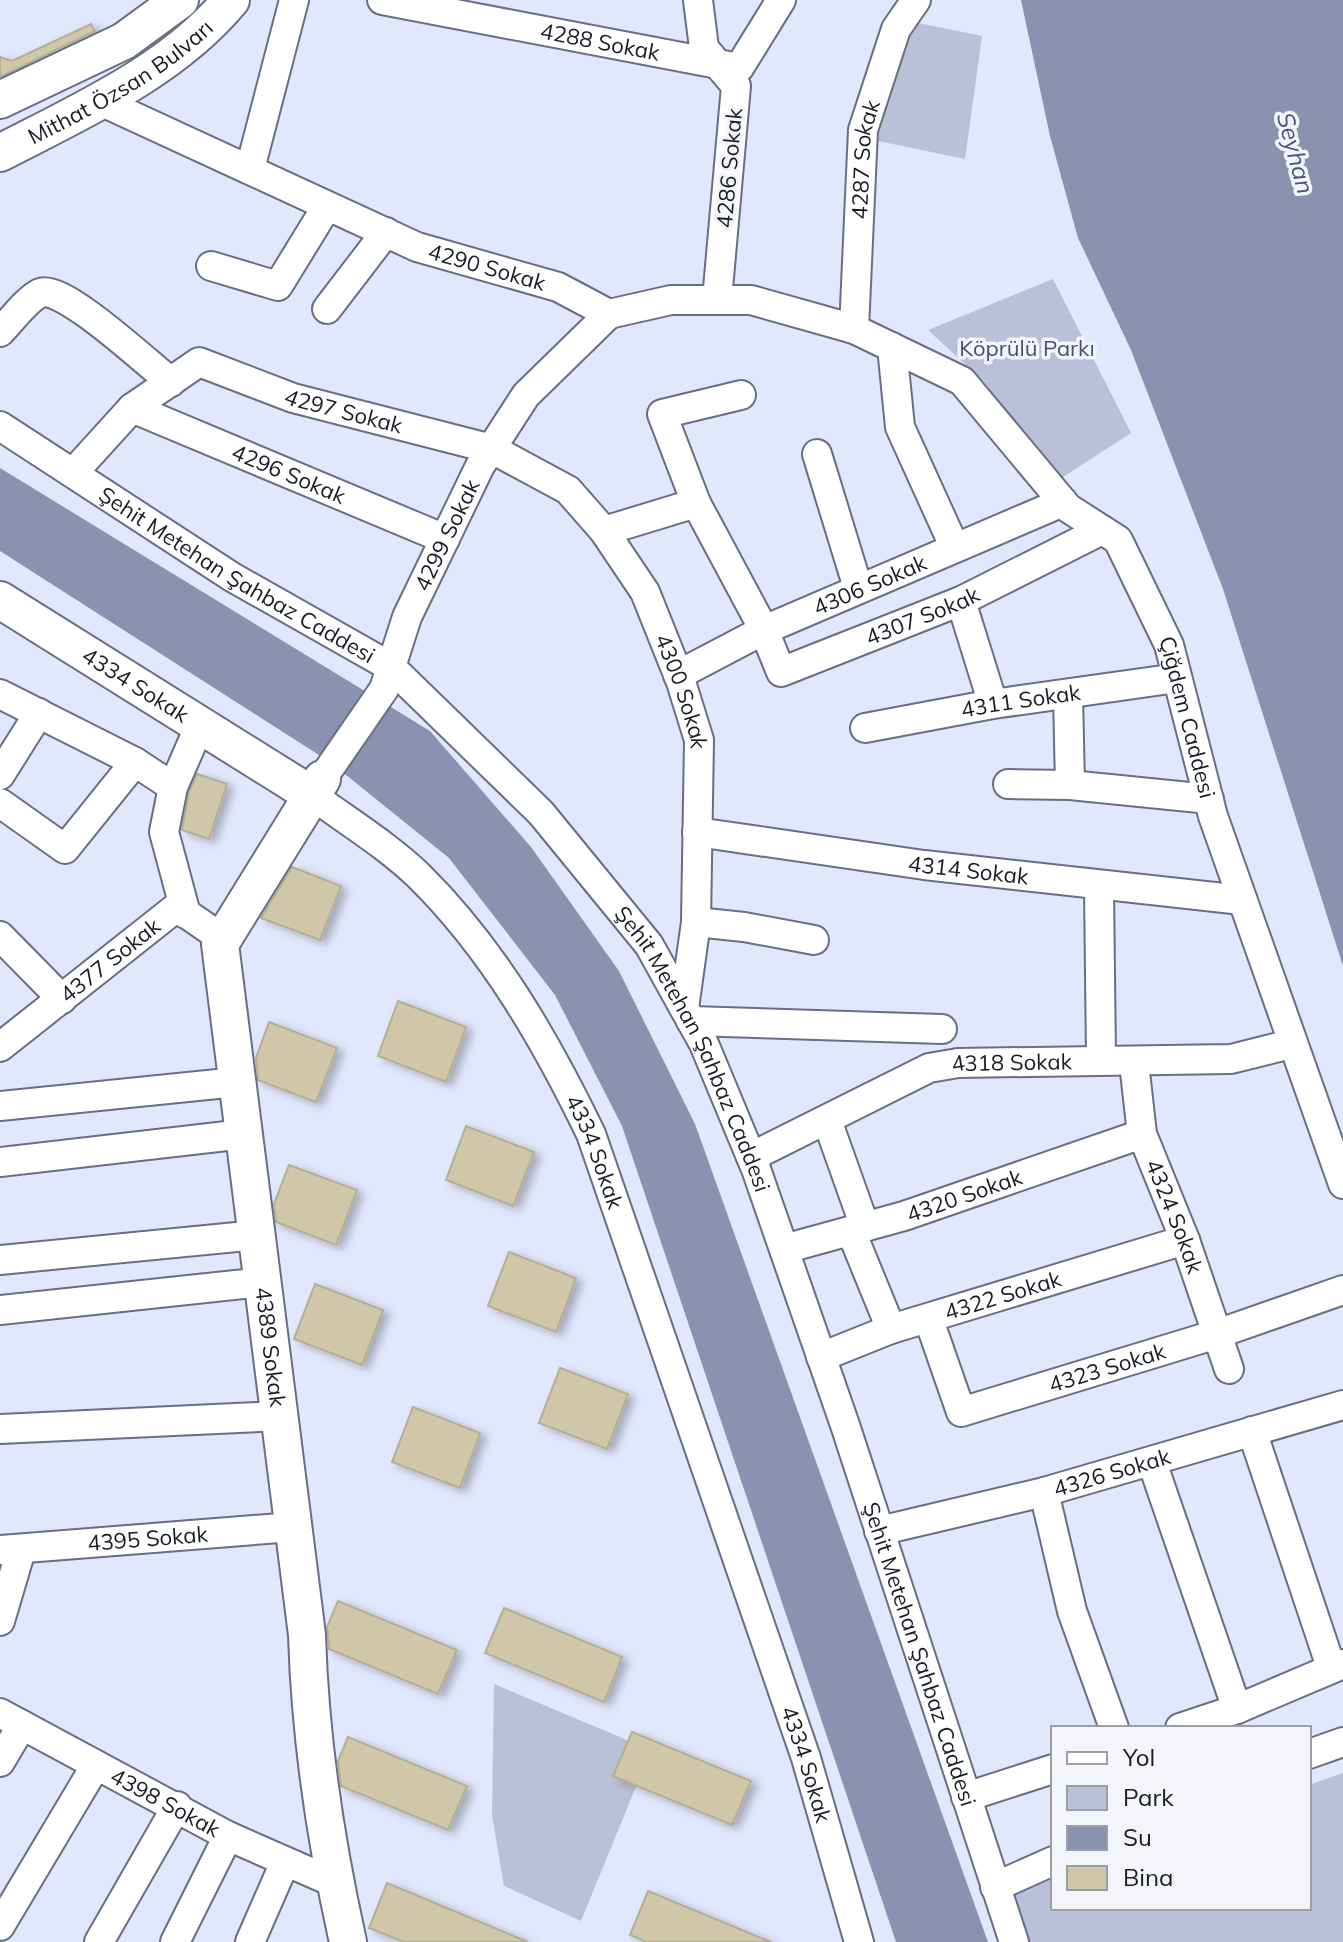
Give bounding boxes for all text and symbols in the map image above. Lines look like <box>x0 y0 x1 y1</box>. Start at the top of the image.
street label: Mithat Özsan Bulvarı <box>23 14 219 150</box>
street label: 4288 Sokak <box>538 17 663 67</box>
street label: 4287 Sokak <box>845 95 886 220</box>
street label: 4286 Sokak <box>710 106 748 229</box>
water label: Seyhan <box>1271 109 1321 197</box>
street label: 4290 Sokak <box>425 237 549 297</box>
park label: Köprülü Parkı <box>959 334 1095 362</box>
street label: 4297 Sokak <box>280 382 406 440</box>
street label: 4296 Sokak <box>228 437 350 510</box>
street label: 4299 Sokak <box>408 474 486 595</box>
street label: Şehit Metehan Şahbaz Caddesi <box>94 480 380 669</box>
street label: 4306 Sokak <box>809 548 931 621</box>
street label: 4307 Sokak <box>861 580 985 651</box>
street label: 4300 Sokak <box>649 630 713 750</box>
street label: Çiğdem Caddesi <box>1153 631 1222 801</box>
street label: 4334 Sokak <box>77 641 195 729</box>
street label: 4311 Sokak <box>958 678 1083 724</box>
street label: 4314 Sokak <box>906 849 1030 890</box>
street label: Şehit Metehan Şahbaz Caddesi <box>609 900 777 1195</box>
street label: 4377 Sokak <box>54 911 166 1009</box>
street label: 4318 Sokak <box>949 1047 1073 1078</box>
street label: 4334 Sokak <box>560 1090 630 1213</box>
street label: 4324 Sokak <box>1140 1155 1210 1278</box>
street label: 4320 Sokak <box>902 1162 1026 1228</box>
street label: 4322 Sokak <box>941 1264 1065 1326</box>
street label: 4389 Sokak <box>249 1285 292 1409</box>
street label: 4323 Sokak <box>1045 1336 1169 1398</box>
street label: 4326 Sokak <box>1050 1442 1174 1503</box>
street label: Şehit Metehan Şahbaz Caddesi <box>857 1498 983 1810</box>
street label: 4395 Sokak <box>86 1520 209 1557</box>
street label: 4334 Sokak <box>775 1702 838 1826</box>
legend <box>1051 1726 1311 1910</box>
text: Yol <box>1122 1742 1155 1772</box>
street label: 4398 Sokak <box>106 1761 226 1844</box>
text: Park <box>1123 1782 1174 1812</box>
text: Su <box>1123 1822 1152 1852</box>
text: Bina <box>1123 1862 1174 1892</box>

